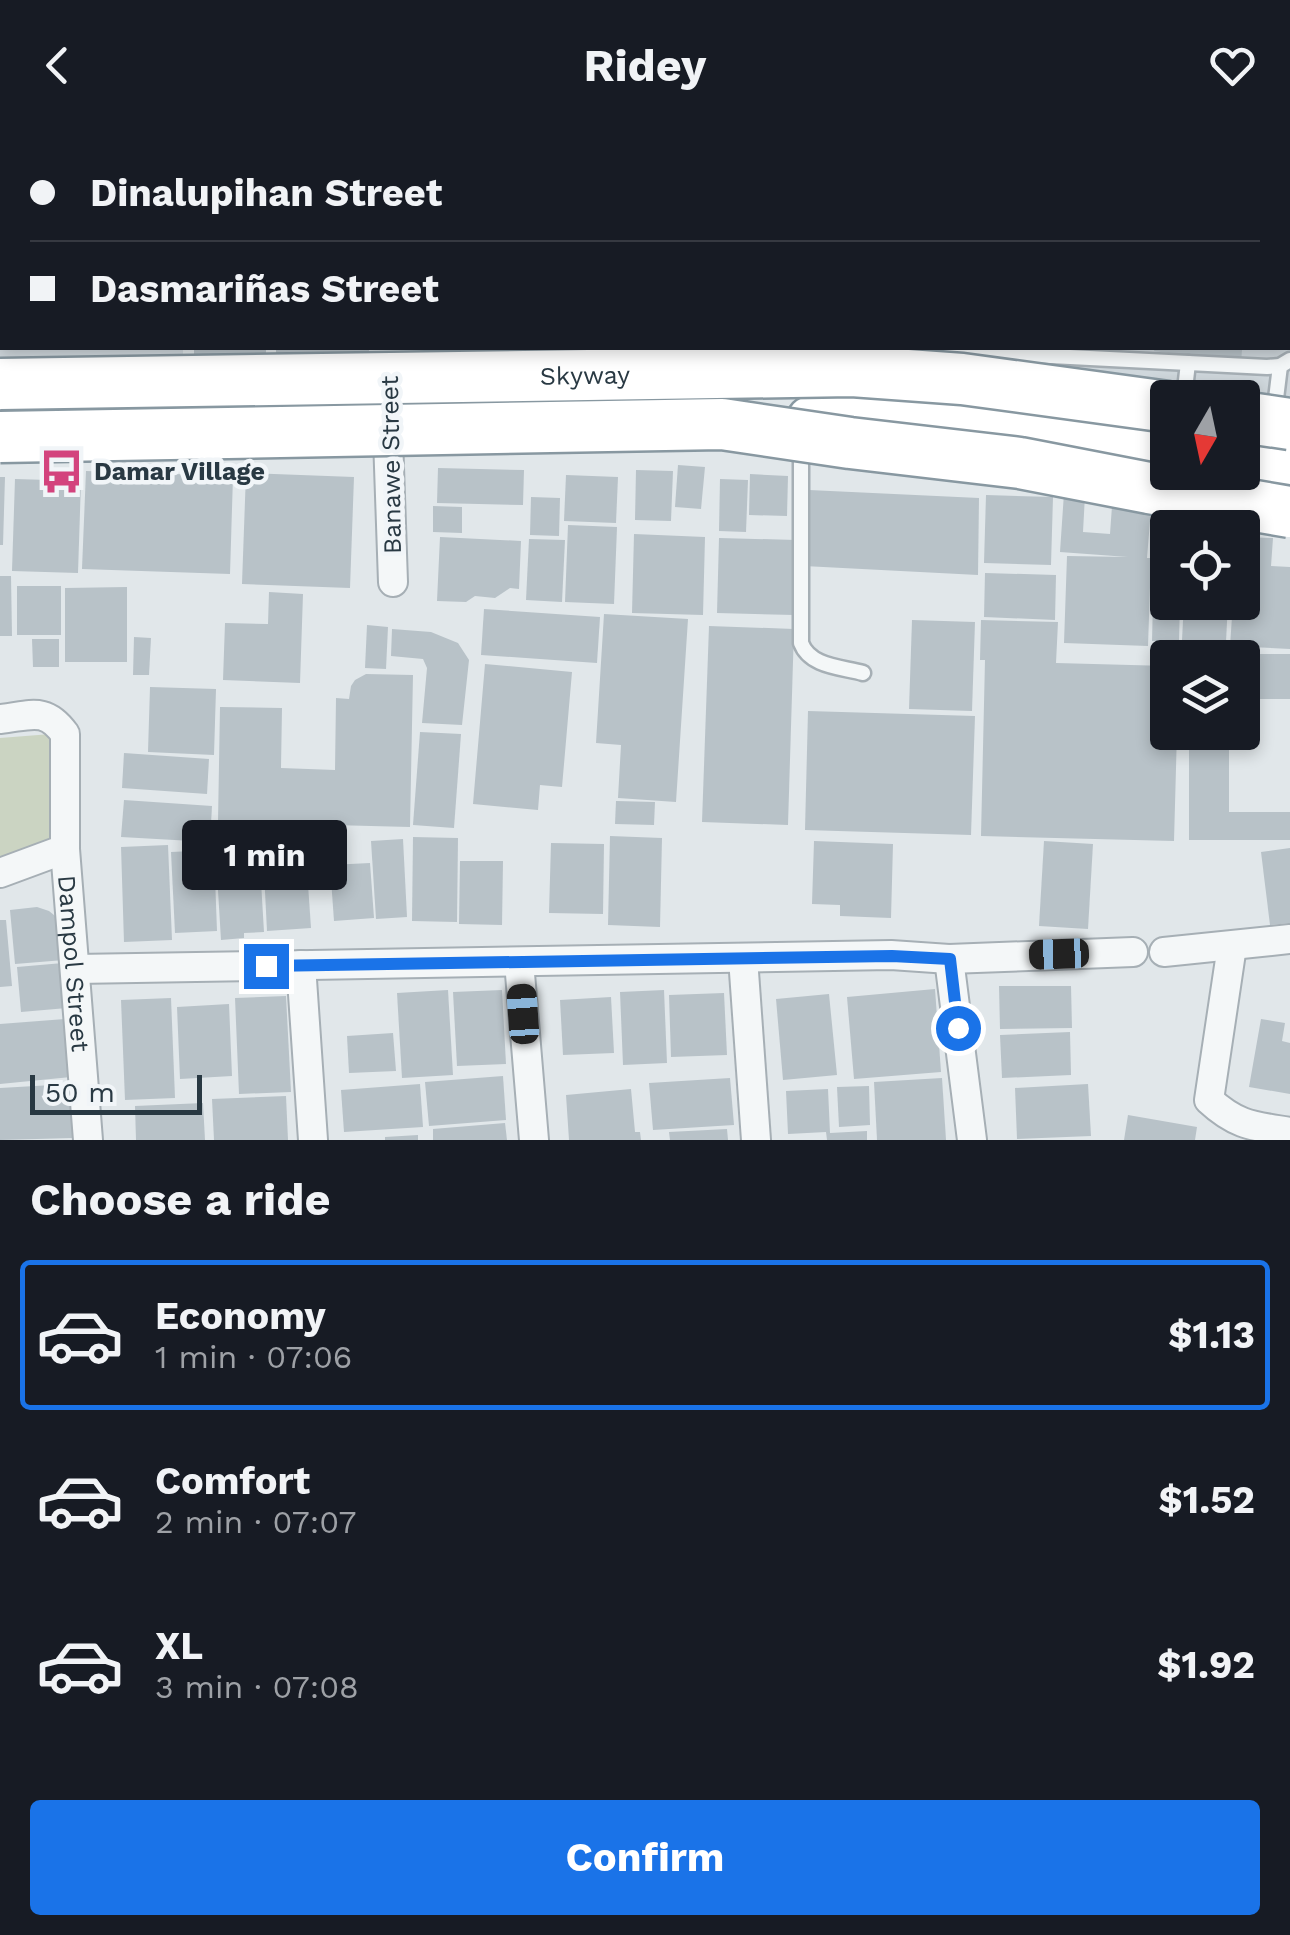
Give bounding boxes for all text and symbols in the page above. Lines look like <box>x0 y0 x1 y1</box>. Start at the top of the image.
icon: back <box>30 38 85 93</box>
icon: heart <box>1205 38 1260 93</box>
text: Ridey <box>584 39 706 92</box>
text: Dinalupihan Street <box>90 171 442 215</box>
text: Dasmariñas Street <box>90 267 439 311</box>
street label: Skyway <box>540 360 630 390</box>
street label: Banawe Street <box>375 375 407 555</box>
north arrow <box>1150 380 1260 490</box>
map controls <box>1150 380 1260 750</box>
bus stop icon: Damar Village <box>37 447 85 495</box>
place label: Damar Village <box>94 457 265 486</box>
button: locate <box>1150 510 1260 620</box>
button: layers <box>1150 640 1260 750</box>
callout: 1 min <box>184 821 348 891</box>
text: 1 min <box>223 836 306 874</box>
street label: Dampol Street <box>53 874 96 1053</box>
car <box>1028 938 1090 970</box>
route end <box>244 944 289 989</box>
car <box>506 983 540 1045</box>
route start <box>936 1006 981 1051</box>
scale bar <box>30 1070 202 1114</box>
text: 50 m <box>45 1076 115 1109</box>
text: Choose a ride <box>30 1173 330 1226</box>
icon: car <box>35 1290 125 1380</box>
text: Economy <box>155 1294 326 1338</box>
text: $1.13 <box>1168 1313 1255 1357</box>
text: 1 min · 07:06 <box>155 1338 352 1376</box>
icon: car <box>35 1455 125 1545</box>
text: Comfort <box>155 1459 310 1503</box>
text: $1.52 <box>1158 1478 1255 1522</box>
text: 2 min · 07:07 <box>155 1503 356 1541</box>
icon: car <box>35 1620 125 1710</box>
text: XL <box>155 1624 203 1668</box>
text: $1.92 <box>1157 1643 1255 1687</box>
text: 3 min · 07:08 <box>155 1668 359 1706</box>
button: Confirm <box>30 1800 1260 1915</box>

